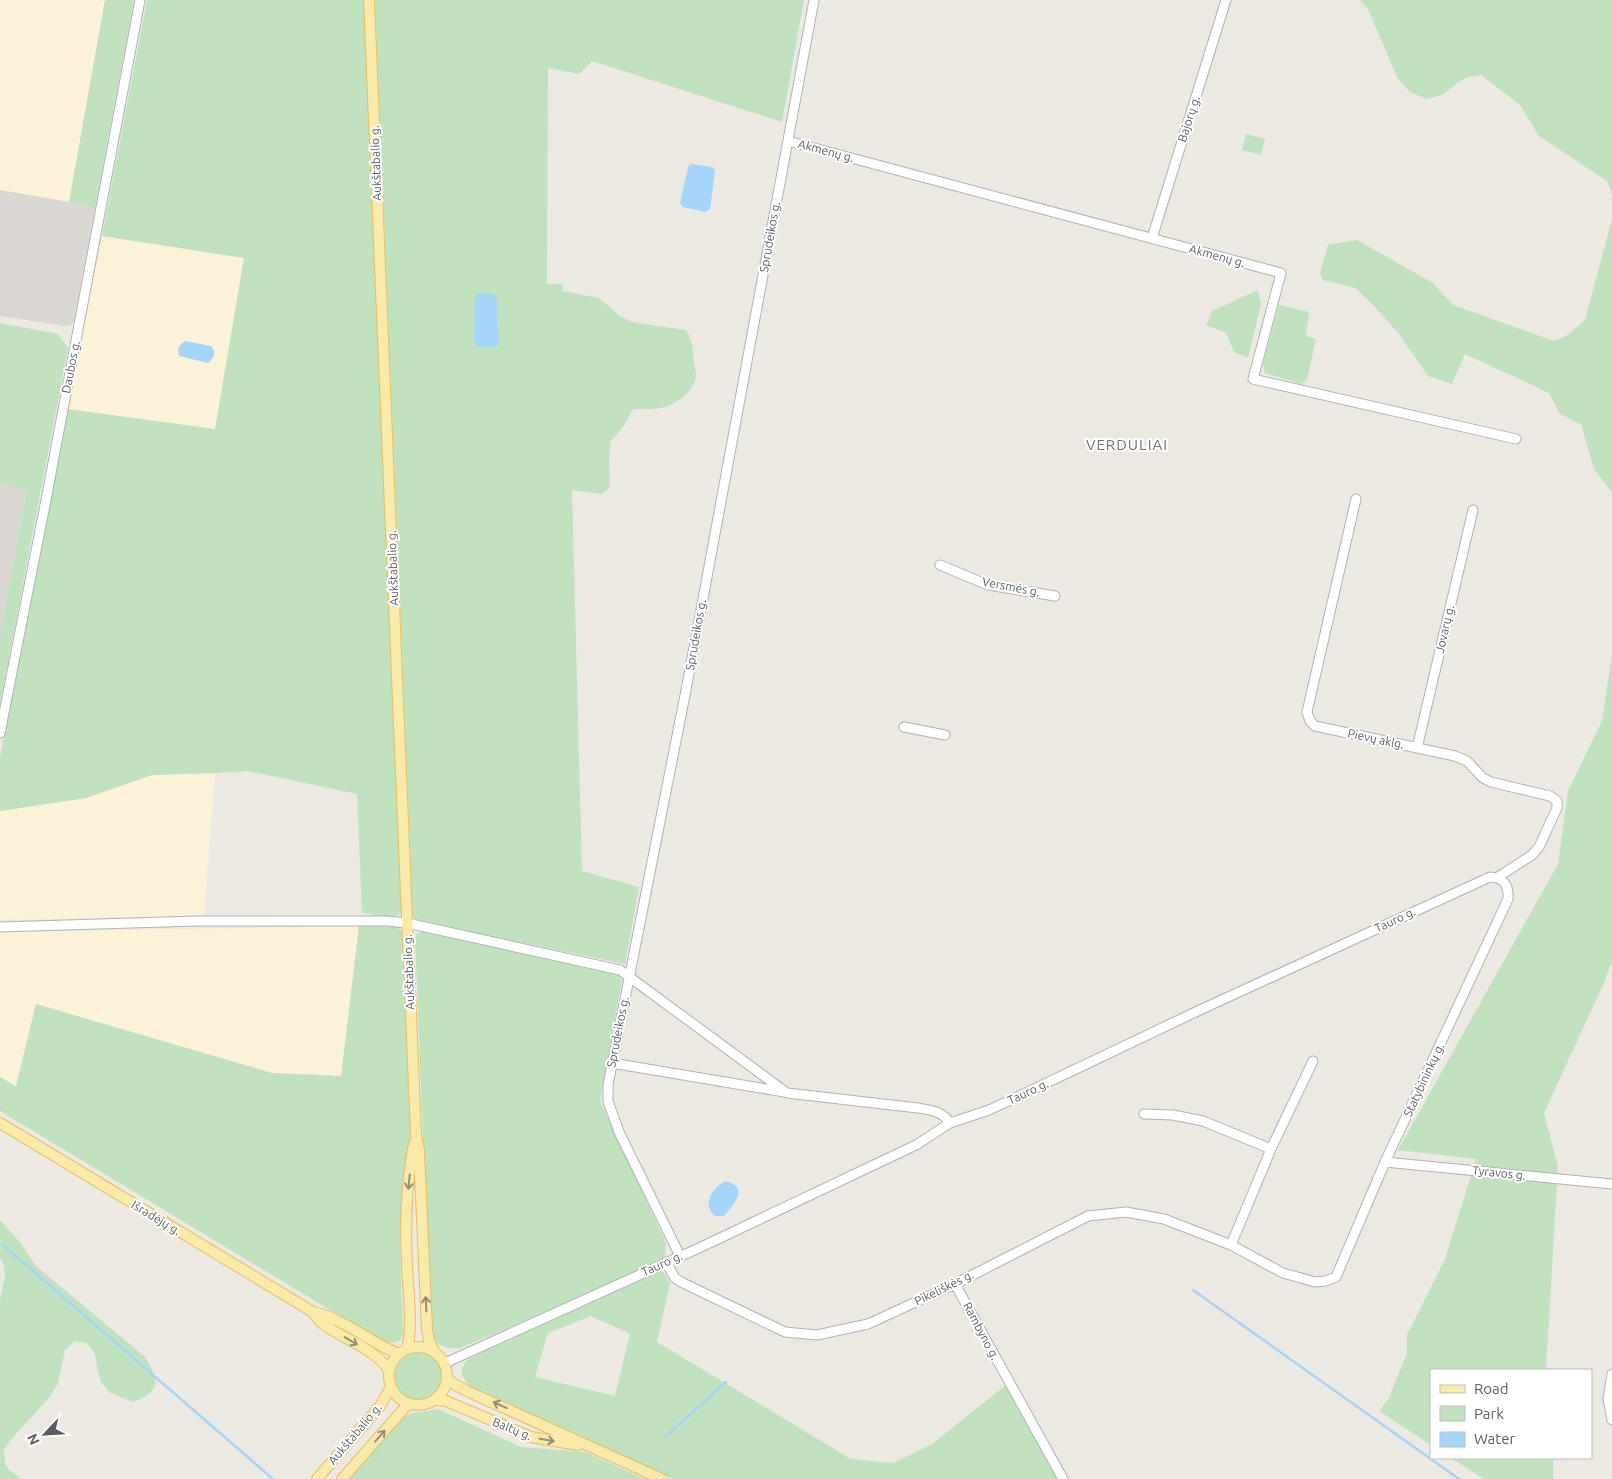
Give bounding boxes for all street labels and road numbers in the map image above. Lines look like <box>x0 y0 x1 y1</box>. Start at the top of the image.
street label: Bajorų g. <box>1175 94 1202 144</box>
street label: Aukštabalio g. <box>368 125 383 201</box>
street label: Akmenų g. <box>797 137 855 164</box>
street label: Sprudeikos g. <box>757 200 782 273</box>
street label: Akmenų g. <box>1188 242 1246 269</box>
street label: Daubos g. <box>59 339 82 394</box>
street label: Aukštabalio g. <box>385 530 400 606</box>
street label: Versmės g. <box>981 575 1041 598</box>
street label: Sprudeikos g. <box>683 598 708 671</box>
street label: Jovarų g. <box>1433 604 1456 654</box>
street label: Pievų aklg. <box>1347 726 1406 751</box>
street label: Tauro g. <box>1372 904 1417 935</box>
street label: Aukštabalio g. <box>401 934 416 1010</box>
street label: Sprudeikos g. <box>604 995 631 1068</box>
street label: Statybininkų g. <box>1401 1041 1446 1119</box>
street label: Tauro g. <box>1005 1076 1050 1107</box>
street label: Tyravos g. <box>1472 1163 1526 1182</box>
street label: Išradėjų g. <box>129 1198 183 1237</box>
street label: Tauro g. <box>639 1249 684 1278</box>
street label: Pikeliškės g. <box>912 1268 975 1307</box>
street label: Rambyno g. <box>961 1300 1002 1362</box>
street label: Aukštabalio g. <box>325 1400 384 1467</box>
street label: Baltų g. <box>491 1415 534 1442</box>

